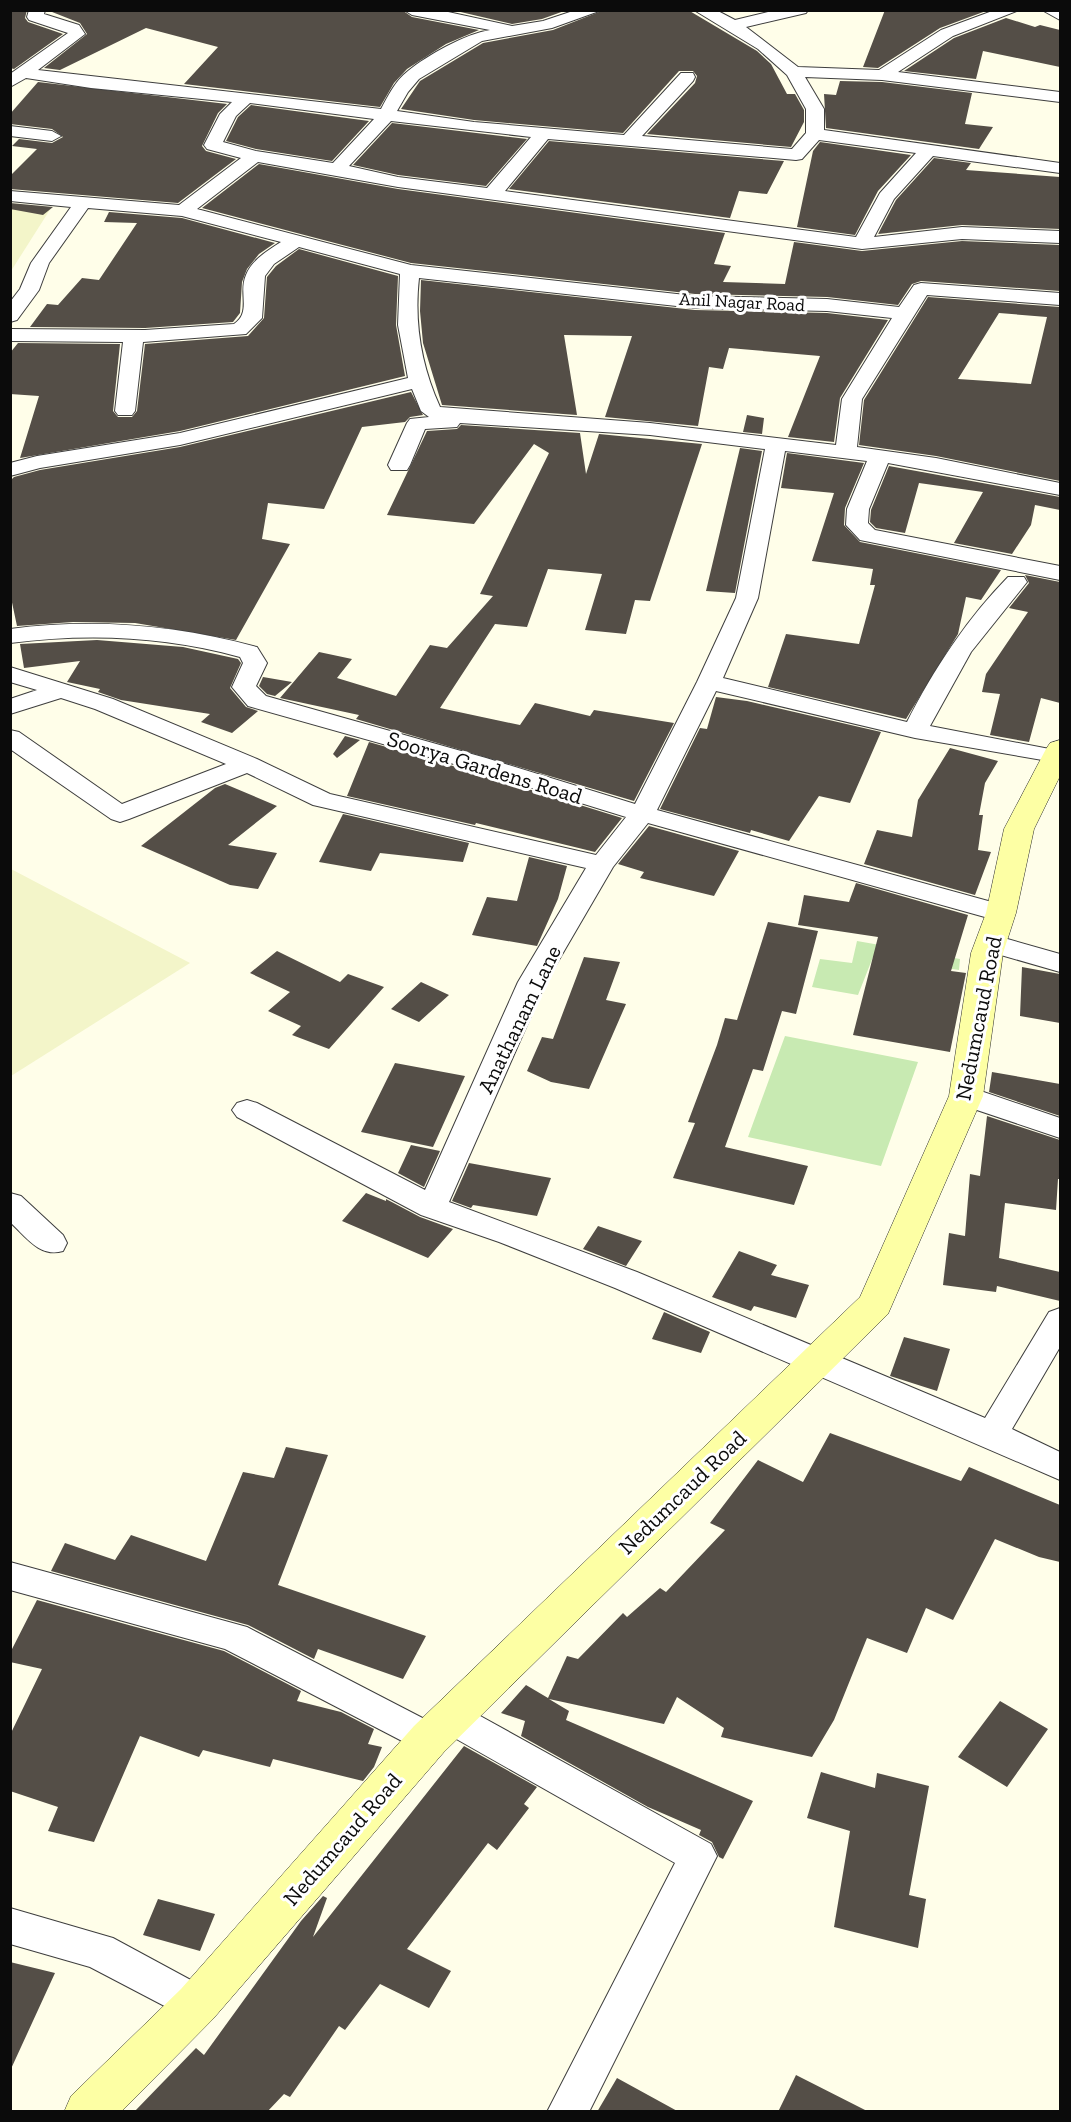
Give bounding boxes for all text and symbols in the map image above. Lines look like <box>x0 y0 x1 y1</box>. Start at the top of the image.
street label: Anil Nagar Road <box>678 288 806 316</box>
street label: Soorya Gardens Road <box>384 725 586 810</box>
street label: Nedumcaud Road <box>949 934 1008 1103</box>
street label: Anathanam Lane <box>472 941 567 1098</box>
street label: Nedumcaud Road <box>613 1425 752 1560</box>
street label: Nedumcaud Road <box>277 1767 407 1911</box>

